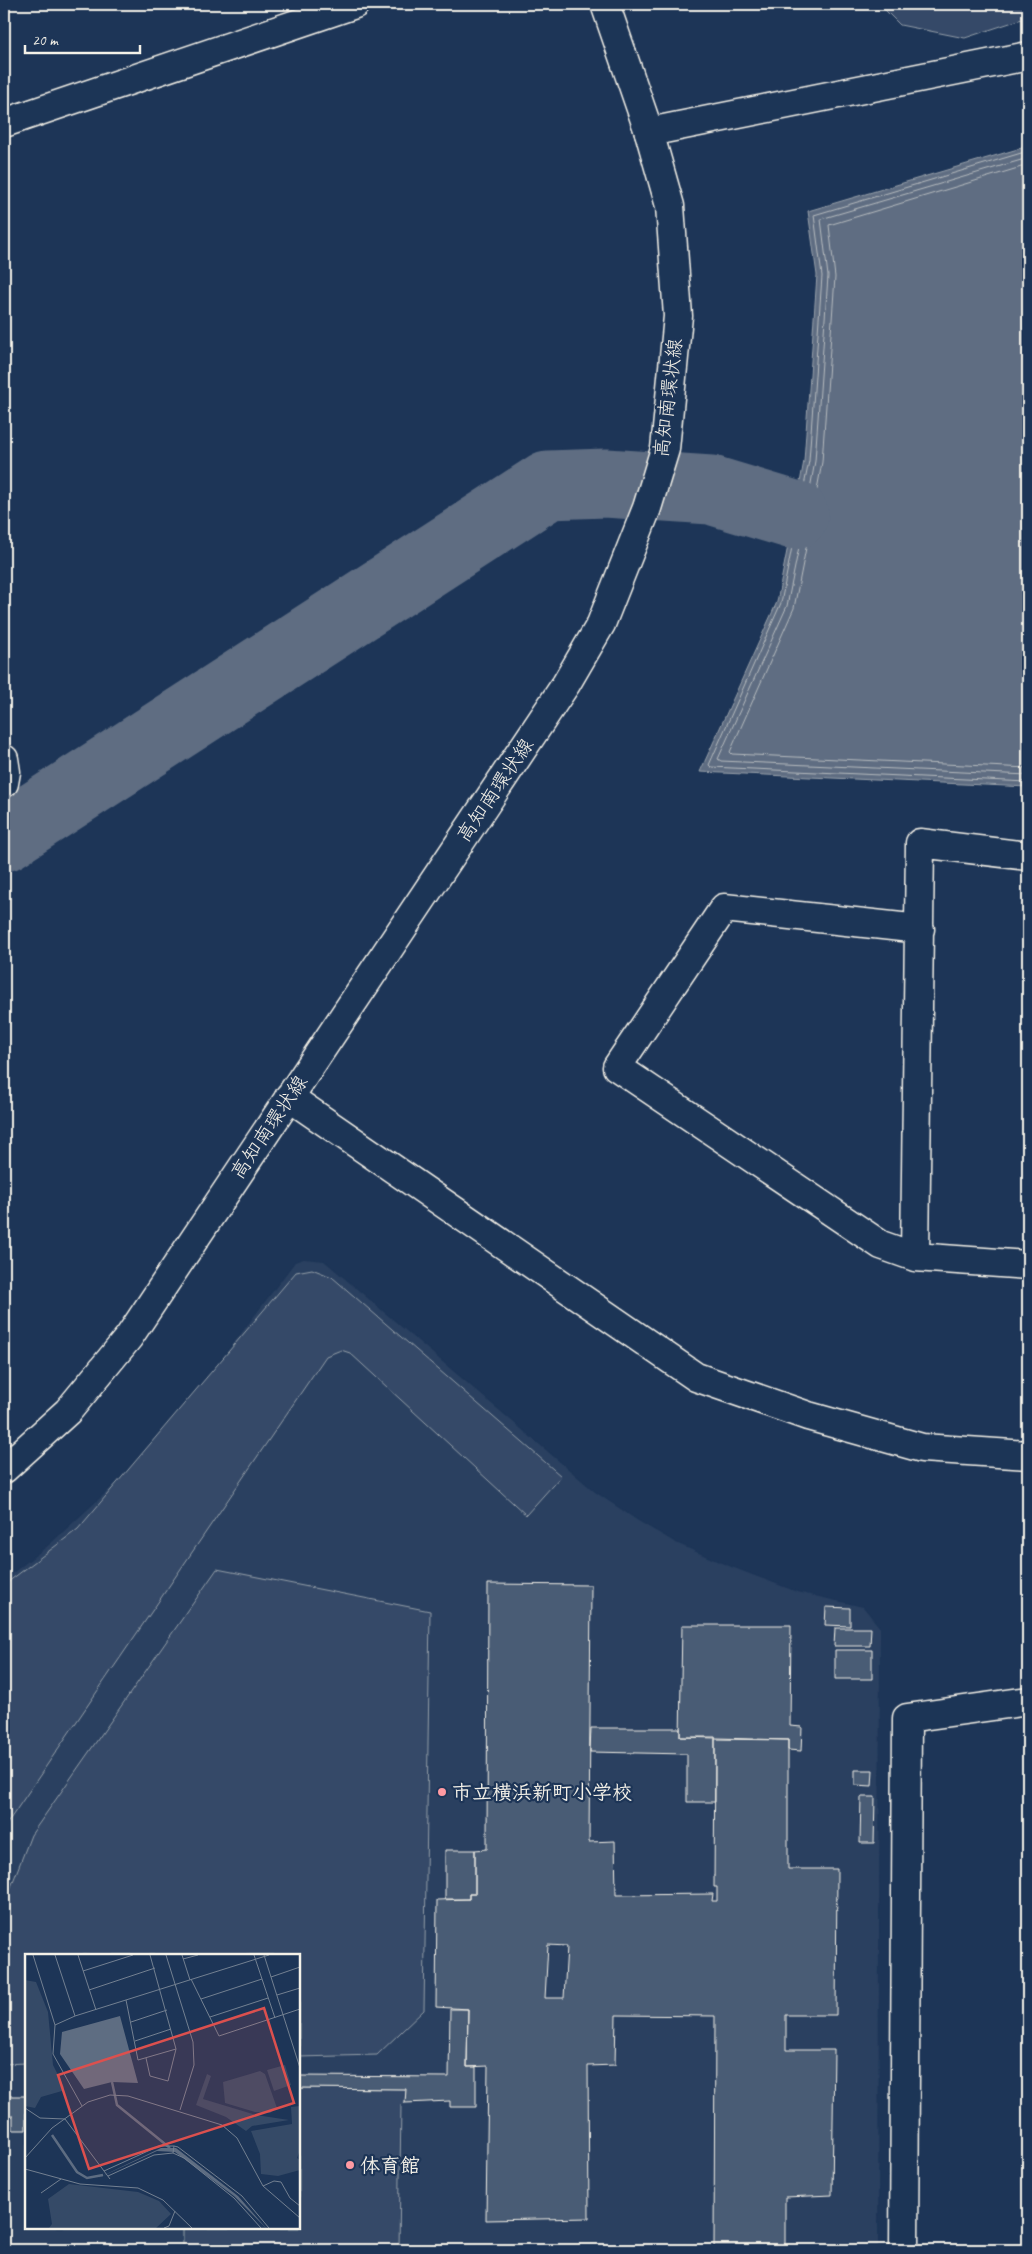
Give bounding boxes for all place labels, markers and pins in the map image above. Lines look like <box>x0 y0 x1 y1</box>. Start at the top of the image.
place label: 市立横浜新町小学校 <box>452 1780 632 1805</box>
marker: 市立横浜新町小学校 <box>436 1786 448 1798</box>
place label: 体育館 <box>360 2153 420 2178</box>
marker: 体育館 <box>344 2159 356 2171</box>

